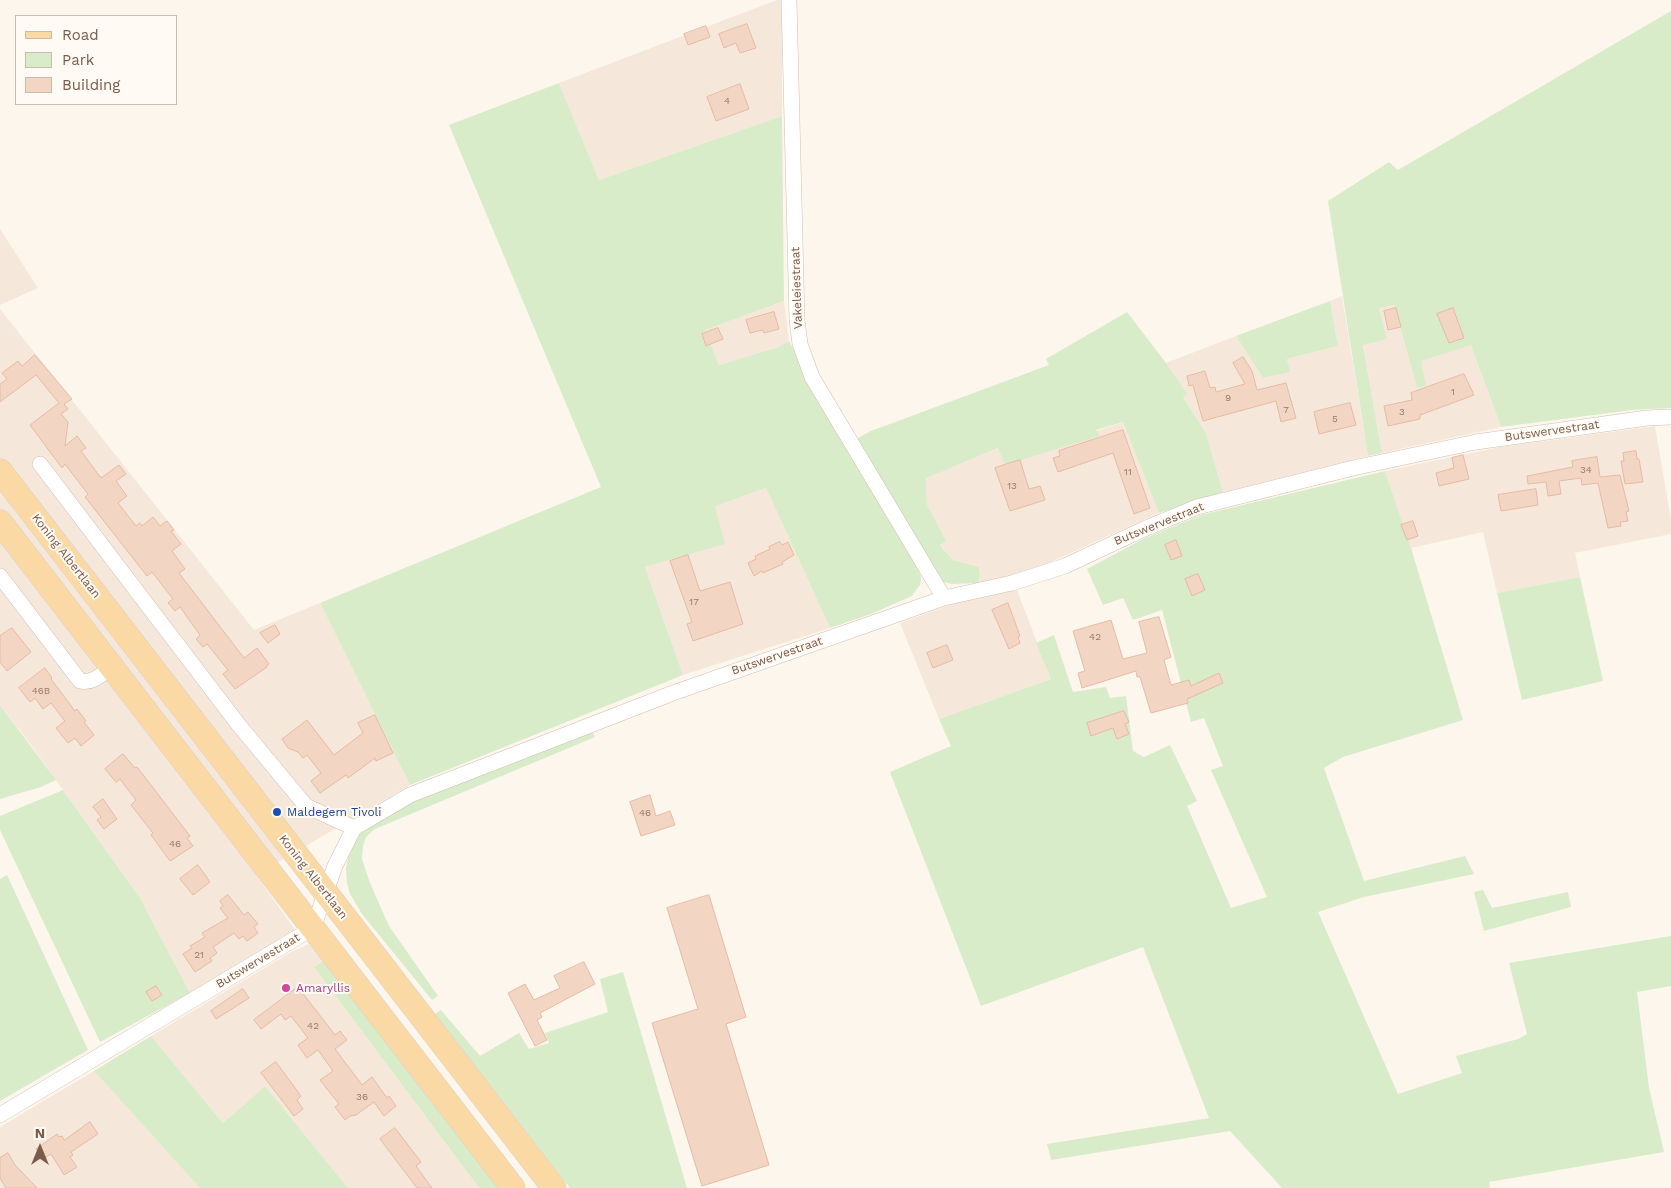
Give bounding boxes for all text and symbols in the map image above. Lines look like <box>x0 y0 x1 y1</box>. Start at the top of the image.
legend <box>15 15 178 105</box>
text: Road <box>62 26 99 44</box>
text: Park <box>62 51 94 69</box>
text: Building <box>62 76 120 94</box>
house number: 4 <box>724 95 730 107</box>
street label: Vakeleiestraat <box>788 247 806 329</box>
house number: 1 <box>1451 386 1455 398</box>
house number: 9 <box>1225 392 1231 404</box>
house number: 7 <box>1283 404 1289 416</box>
house number: 3 <box>1399 406 1405 418</box>
house number: 5 <box>1332 413 1338 425</box>
street label: Butswervestraat <box>1504 417 1600 445</box>
house number: 34 <box>1580 464 1592 476</box>
house number: 11 <box>1124 466 1132 478</box>
house number: 13 <box>1007 480 1017 492</box>
street label: Butswervestraat <box>1112 499 1206 549</box>
street label: Koning Albertlaan <box>29 511 103 601</box>
house number: 17 <box>689 596 699 608</box>
house number: 42 <box>1089 631 1101 643</box>
street label: Butswervestraat <box>730 634 824 678</box>
house number: 46B <box>32 685 50 697</box>
place label: Maldegem Tivoli <box>287 805 381 819</box>
marker: Maldegem Tivoli <box>271 806 283 818</box>
house number: 46 <box>639 807 651 819</box>
street label: Koning Albertlaan <box>276 832 350 922</box>
house number: 46 <box>169 838 181 850</box>
street label: Butswervestraat <box>213 930 303 992</box>
house number: 21 <box>194 949 204 961</box>
place label: Amaryllis <box>296 981 350 995</box>
marker: Amaryllis <box>280 982 292 994</box>
house number: 42 <box>307 1020 319 1032</box>
house number: 36 <box>356 1091 368 1103</box>
north arrow <box>15 1123 65 1173</box>
text: N <box>35 1125 45 1141</box>

